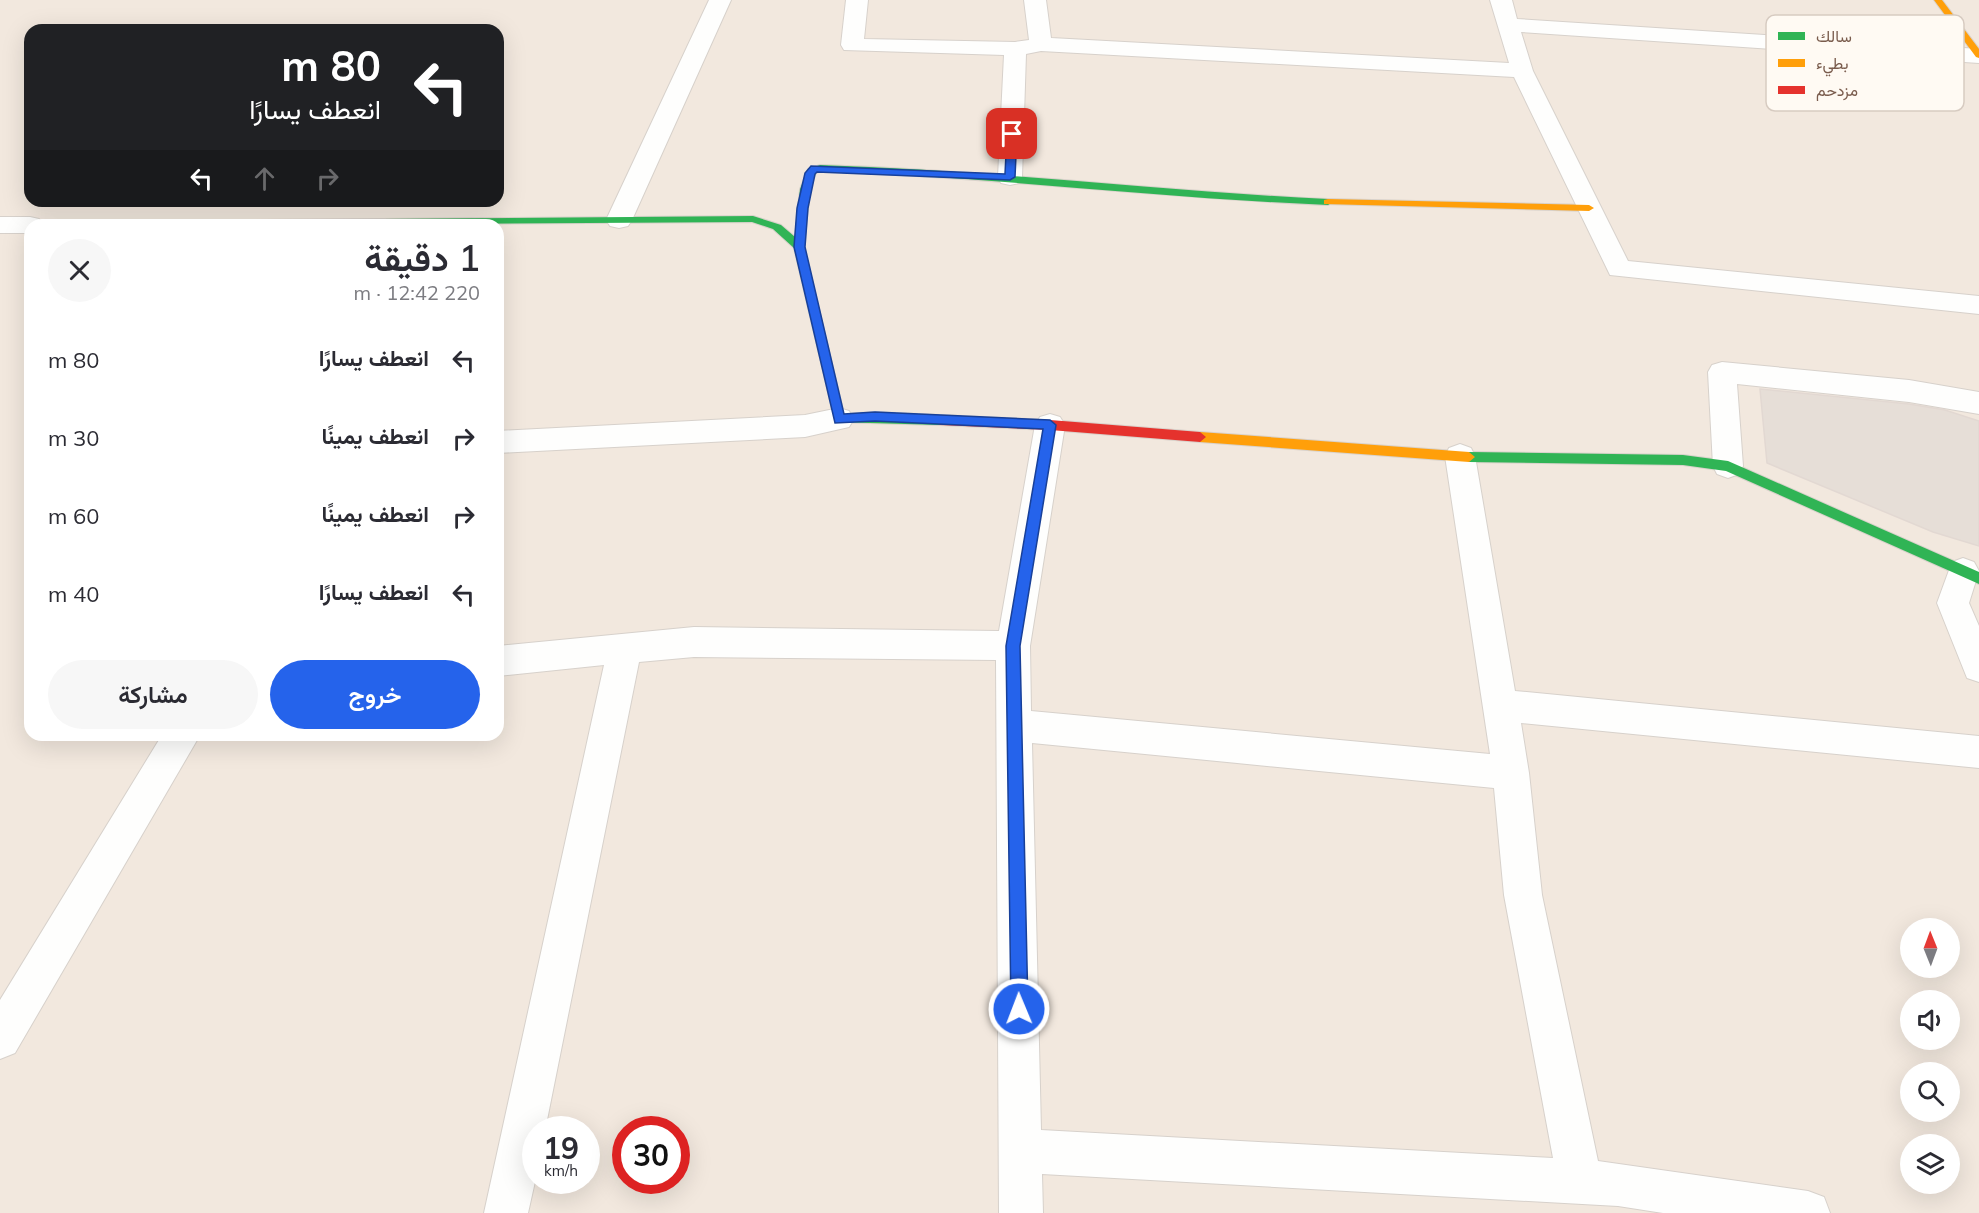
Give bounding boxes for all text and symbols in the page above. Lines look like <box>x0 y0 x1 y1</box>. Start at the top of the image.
legend <box>1766 15 1964 111</box>
text: سالك <box>1816 26 1852 46</box>
text: 80 m <box>281 39 381 92</box>
icon: left <box>402 48 480 126</box>
text: بطيء <box>1816 53 1848 77</box>
text: مزدحم <box>1816 80 1858 101</box>
text: انعطف يسارًا <box>249 92 381 126</box>
pin <box>986 108 1037 159</box>
icon: arrive <box>995 117 1028 150</box>
icon: left <box>185 162 218 195</box>
icon: ahead <box>248 162 281 195</box>
icon: right <box>311 162 344 195</box>
text: 1 دقيقة <box>364 235 480 280</box>
button: close <box>48 239 111 302</box>
text: 220 m · 12:42 <box>354 280 480 305</box>
text: انعطف يسارًا <box>319 344 429 372</box>
icon: left <box>447 344 480 377</box>
text: 80 m <box>48 346 99 374</box>
text: انعطف يمينًا <box>322 422 429 450</box>
icon: right <box>447 422 480 455</box>
text: 30 m <box>48 424 99 452</box>
text: انعطف يمينًا <box>322 500 429 528</box>
icon: right <box>447 500 480 533</box>
text: 60 m <box>48 502 99 530</box>
text: انعطف يسارًا <box>319 578 429 606</box>
icon: left <box>447 578 480 611</box>
text: 40 m <box>48 580 99 608</box>
button: مشاركة <box>48 660 258 729</box>
button: خروج <box>270 660 480 729</box>
north arrow <box>1900 918 1960 978</box>
map controls <box>1900 918 1960 1194</box>
position arrow <box>987 977 1051 1041</box>
button: sound <box>1900 990 1960 1050</box>
button: search <box>1900 1062 1960 1122</box>
speed limit sign: 30 <box>612 1116 690 1194</box>
text: 19 <box>543 1129 579 1167</box>
button: layers <box>1900 1134 1960 1194</box>
text: km/h <box>544 1161 578 1180</box>

